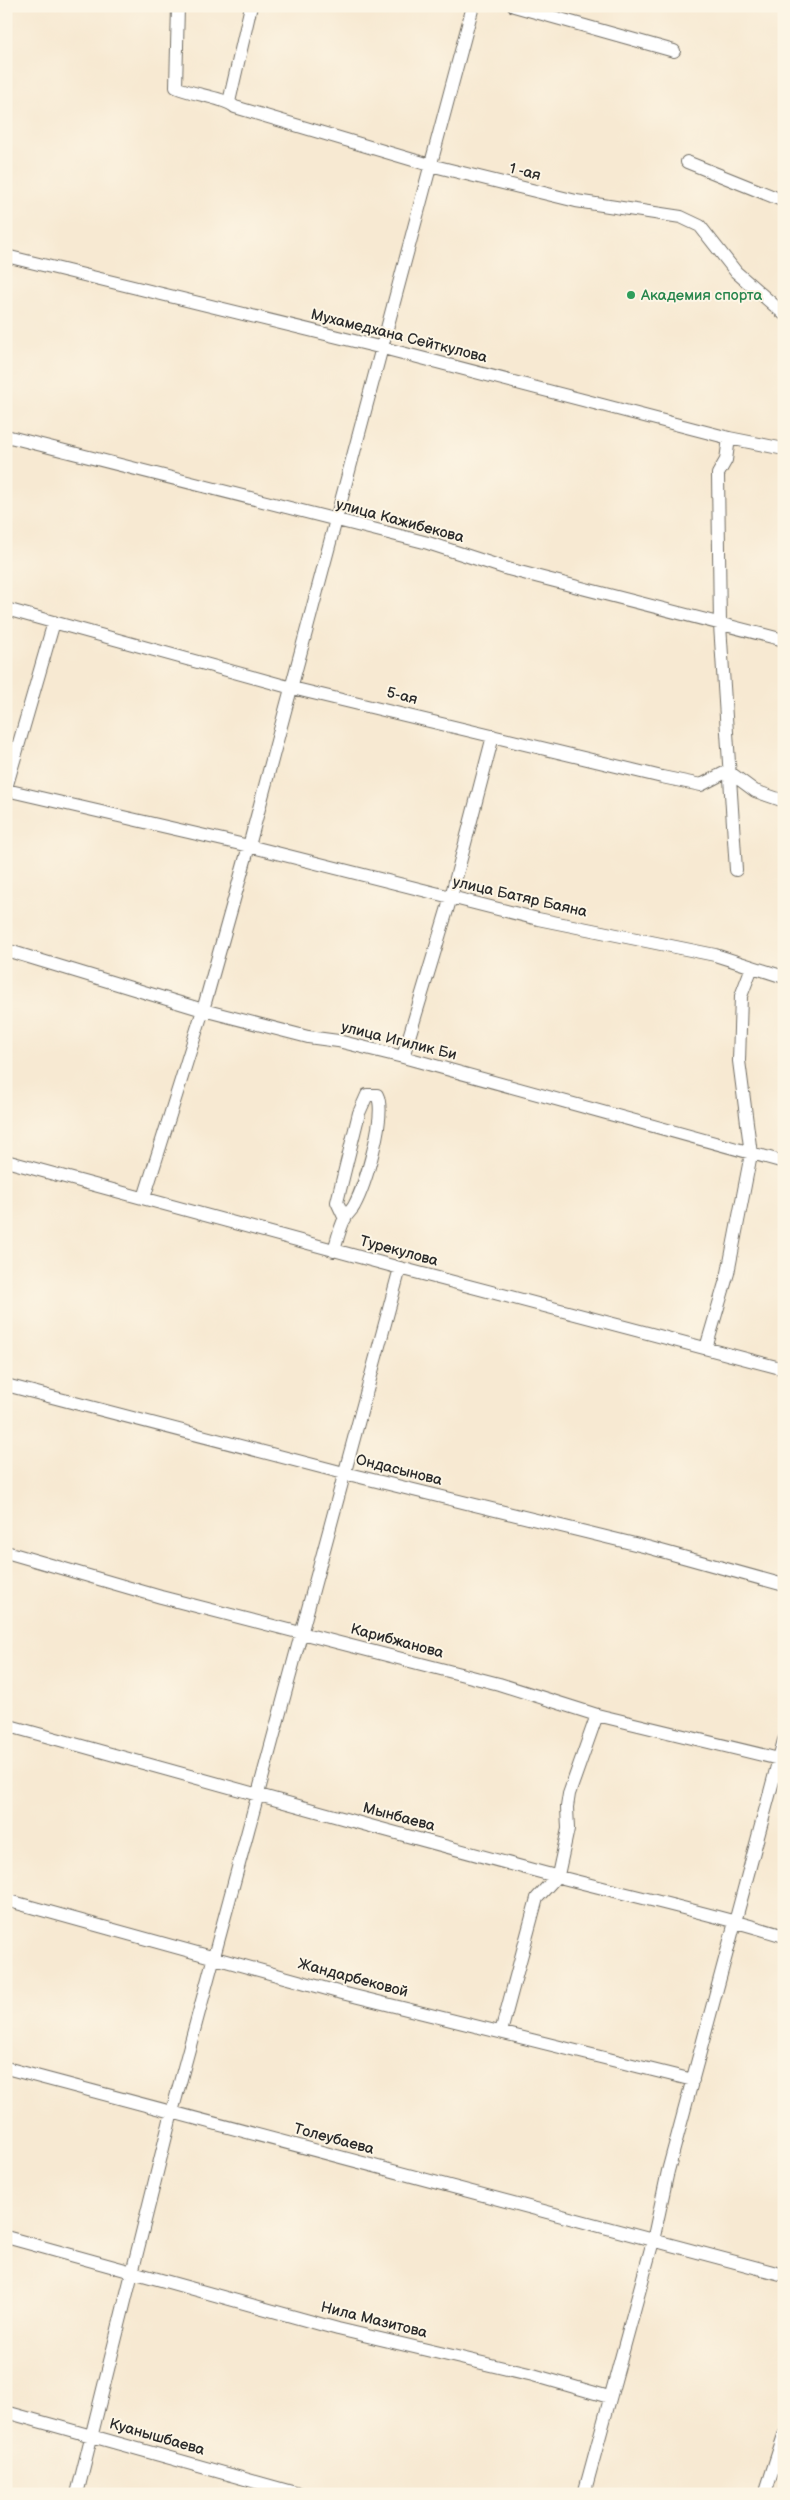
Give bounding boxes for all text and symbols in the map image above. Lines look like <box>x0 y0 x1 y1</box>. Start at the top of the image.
street label: 1 -ая <box>507 159 543 185</box>
place label: Академия спорта <box>640 286 763 305</box>
marker: Академия спорта <box>625 289 637 301</box>
street label: Мухамедхана Сейткулова <box>309 305 489 367</box>
street label: улица Кажибекова <box>334 495 466 547</box>
street label: 5-ая <box>385 683 419 709</box>
street label: улица Батяр Баяна <box>451 872 589 922</box>
street label: улица Игилик Би <box>339 1017 459 1065</box>
street label: Турекулова <box>358 1231 440 1271</box>
street label: Ондасынова <box>354 1450 444 1490</box>
street label: Карибжанова <box>348 1619 446 1663</box>
street label: Мынбаева <box>361 1798 437 1836</box>
street label: Жандарбековой <box>296 1954 410 2002</box>
street label: Толеубаева <box>292 2119 376 2159</box>
street label: Нила Мазитова <box>319 2298 429 2342</box>
street label: Куанышбаева <box>107 2414 207 2460</box>

